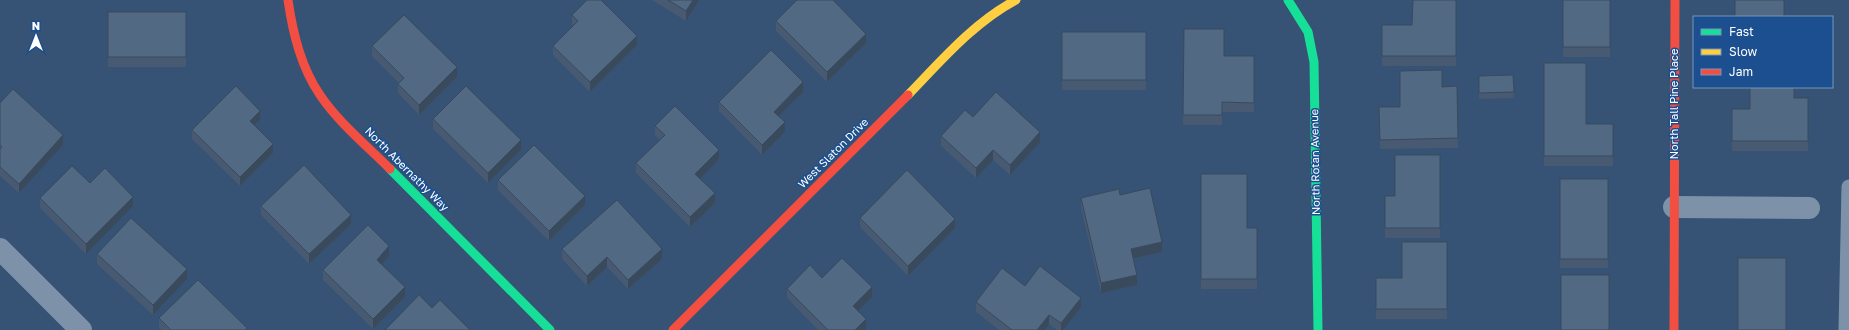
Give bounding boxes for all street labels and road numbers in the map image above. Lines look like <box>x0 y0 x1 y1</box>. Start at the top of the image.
street label: North Tall Pine Place <box>1667 49 1680 159</box>
street label: North Rotan Avenue <box>1307 109 1322 215</box>
street label: West Slaton Drive <box>795 115 870 190</box>
street label: North Abernathy Way <box>363 124 452 213</box>

